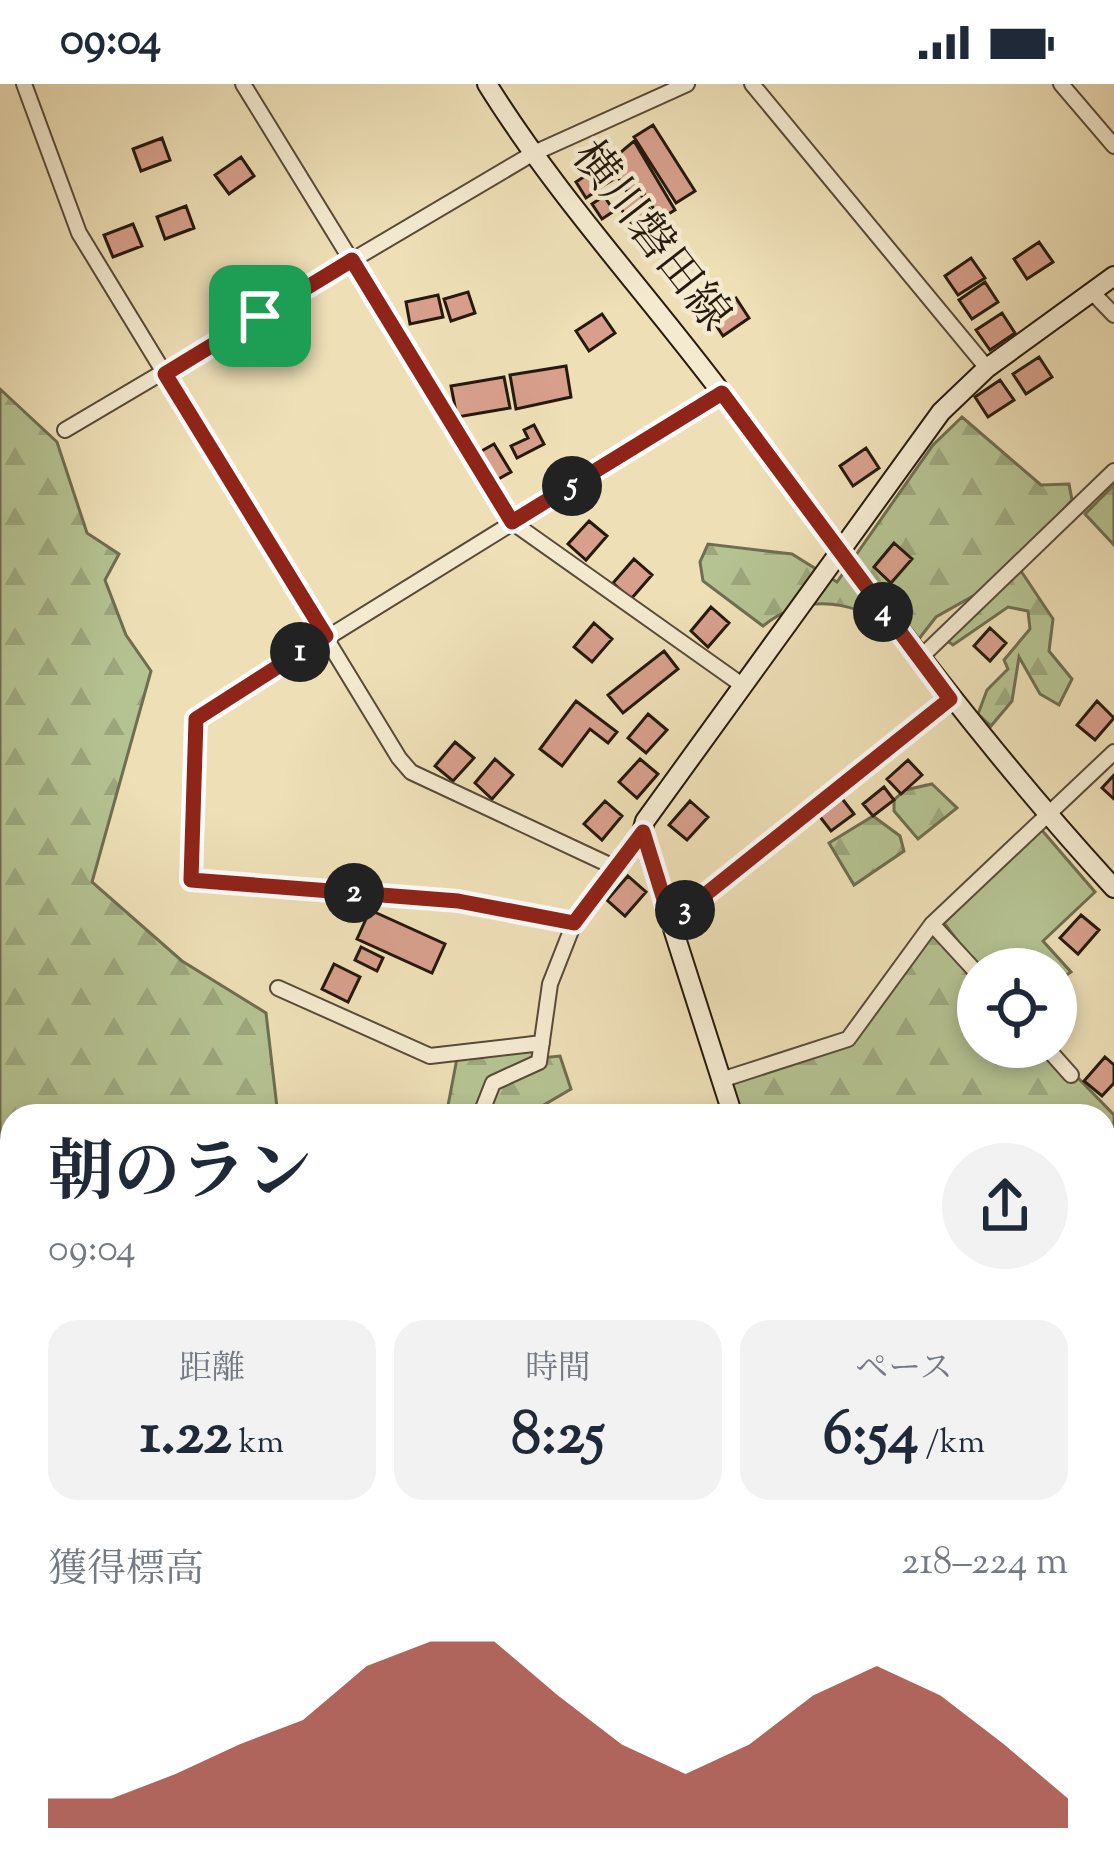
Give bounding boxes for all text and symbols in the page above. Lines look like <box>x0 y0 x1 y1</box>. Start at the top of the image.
text: 09:04 <box>60 10 161 75</box>
street label: 横川磐田線 <box>554 129 744 347</box>
pin <box>209 265 311 367</box>
icon: arrive <box>227 283 293 349</box>
pin: 5 <box>542 456 602 516</box>
text: 5 <box>566 462 578 510</box>
pin: 4 <box>853 582 913 642</box>
text: 4 <box>875 588 891 636</box>
pin: 1 <box>270 622 330 682</box>
text: 1 <box>294 628 306 676</box>
pin: 2 <box>324 863 384 923</box>
text: 2 <box>346 869 362 917</box>
pin: 3 <box>655 880 715 940</box>
text: 3 <box>678 886 692 934</box>
map controls <box>957 948 1077 1068</box>
button: locate <box>957 948 1077 1068</box>
text: 朝のラン <box>48 1130 312 1225</box>
button: share <box>942 1143 1068 1269</box>
text: 09:04 <box>48 1223 136 1279</box>
text: 距離 <box>179 1346 245 1394</box>
text: 時間 <box>525 1346 591 1394</box>
text: ペース <box>855 1346 953 1394</box>
text: 1.22 <box>140 1394 232 1481</box>
text: 8:25 <box>511 1394 605 1481</box>
text: 6:54 <box>823 1394 918 1481</box>
text: km <box>232 1420 284 1468</box>
text: /km <box>918 1420 985 1468</box>
text: 218–224 m <box>901 1536 1068 1592</box>
text: 獲得標高 <box>48 1544 204 1600</box>

